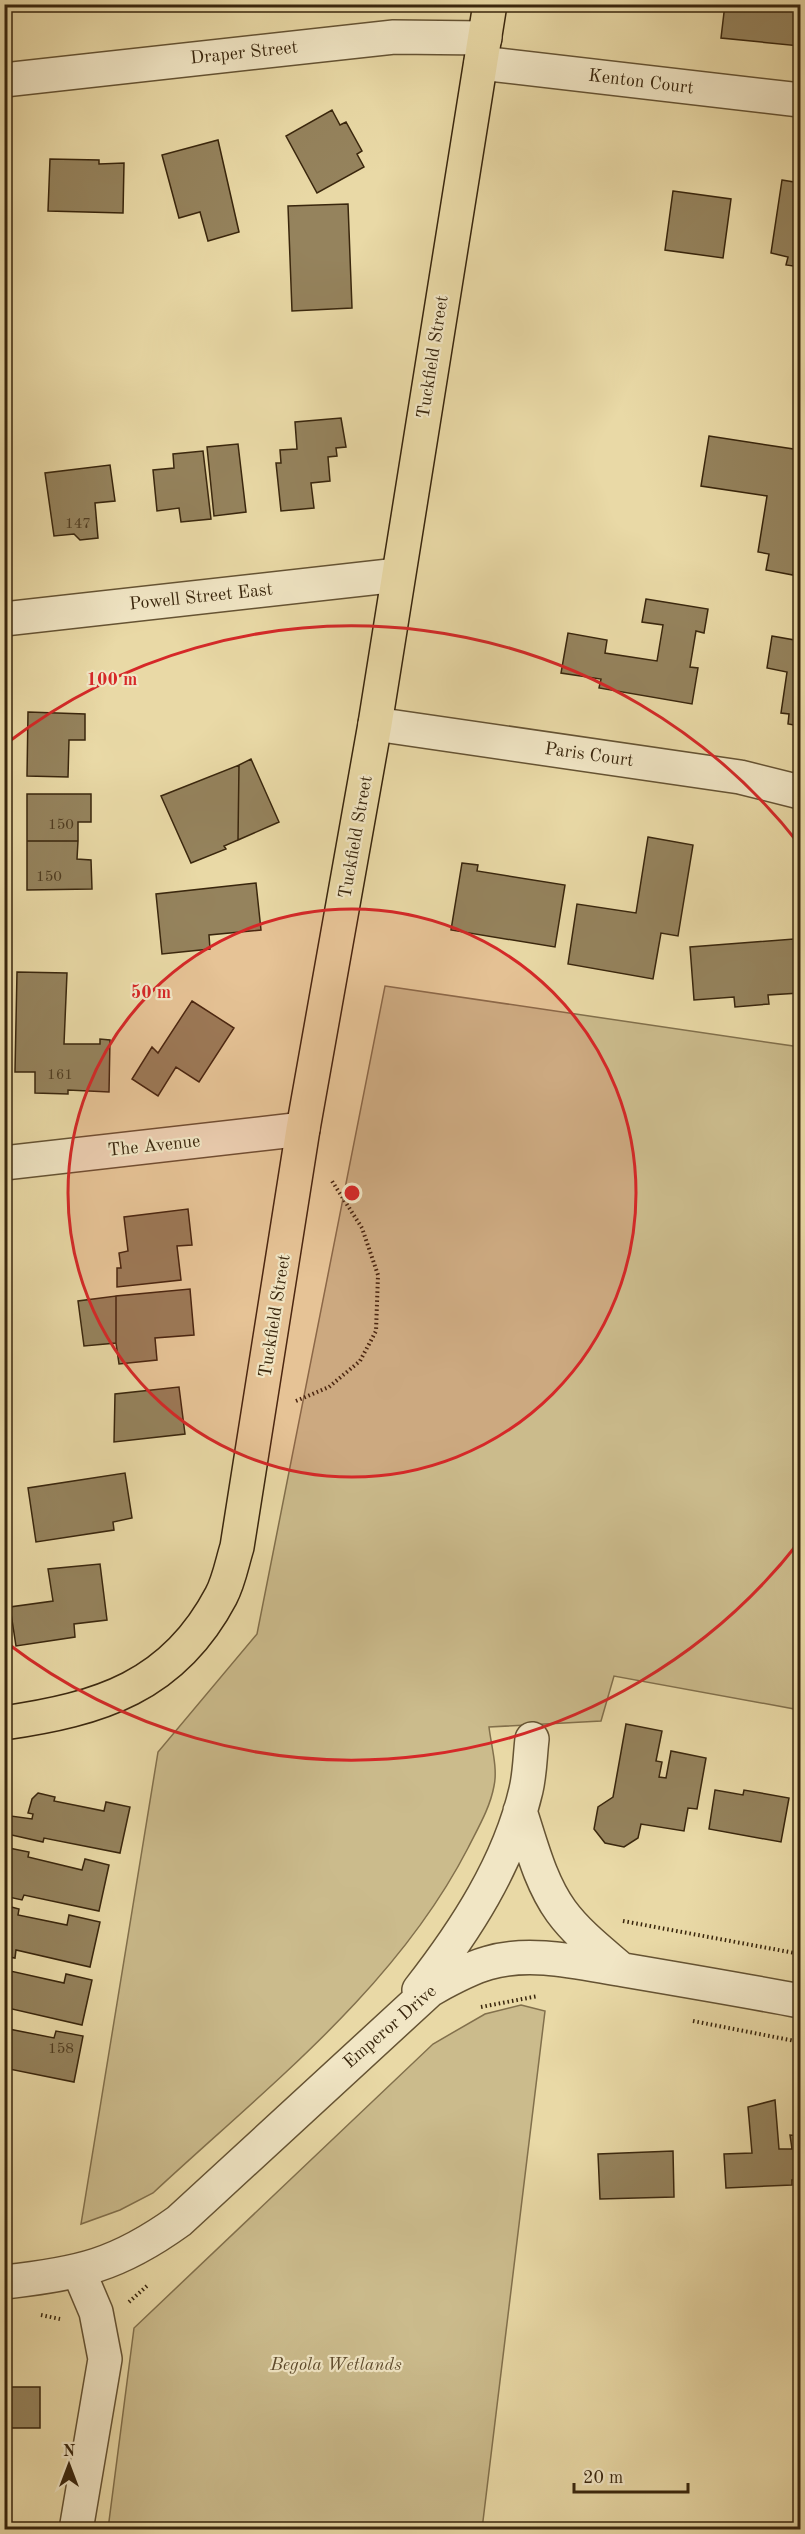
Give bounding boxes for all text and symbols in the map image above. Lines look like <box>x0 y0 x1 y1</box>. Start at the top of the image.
street label: Draper Street <box>189 38 299 68</box>
street label: Kenton Court <box>587 67 695 97</box>
street label: Tuckfield Street <box>414 294 452 420</box>
house number: 147 <box>65 517 91 532</box>
street label: Powell Street East <box>128 581 274 613</box>
text: 100 m <box>87 671 137 689</box>
street label: Paris Court <box>543 740 635 770</box>
street label: Tuckfield Street <box>336 774 376 900</box>
house number: 150 <box>48 818 74 833</box>
house number: 150 <box>36 870 62 885</box>
text: 50 m <box>131 984 171 1002</box>
house number: 161 <box>47 1068 73 1083</box>
street label: The Avenue <box>107 1132 201 1160</box>
centre of rings <box>342 1183 362 1203</box>
street label: Tuckfield Street <box>256 1253 294 1379</box>
street label: Emperor Drive <box>340 1982 440 2072</box>
house number: 158 <box>48 2042 74 2057</box>
park label: Begola Wetlands <box>269 2356 402 2374</box>
north arrow <box>39 2435 99 2495</box>
text: N <box>63 2444 76 2460</box>
scale bar <box>574 2456 688 2494</box>
text: 20 m <box>583 2469 623 2487</box>

